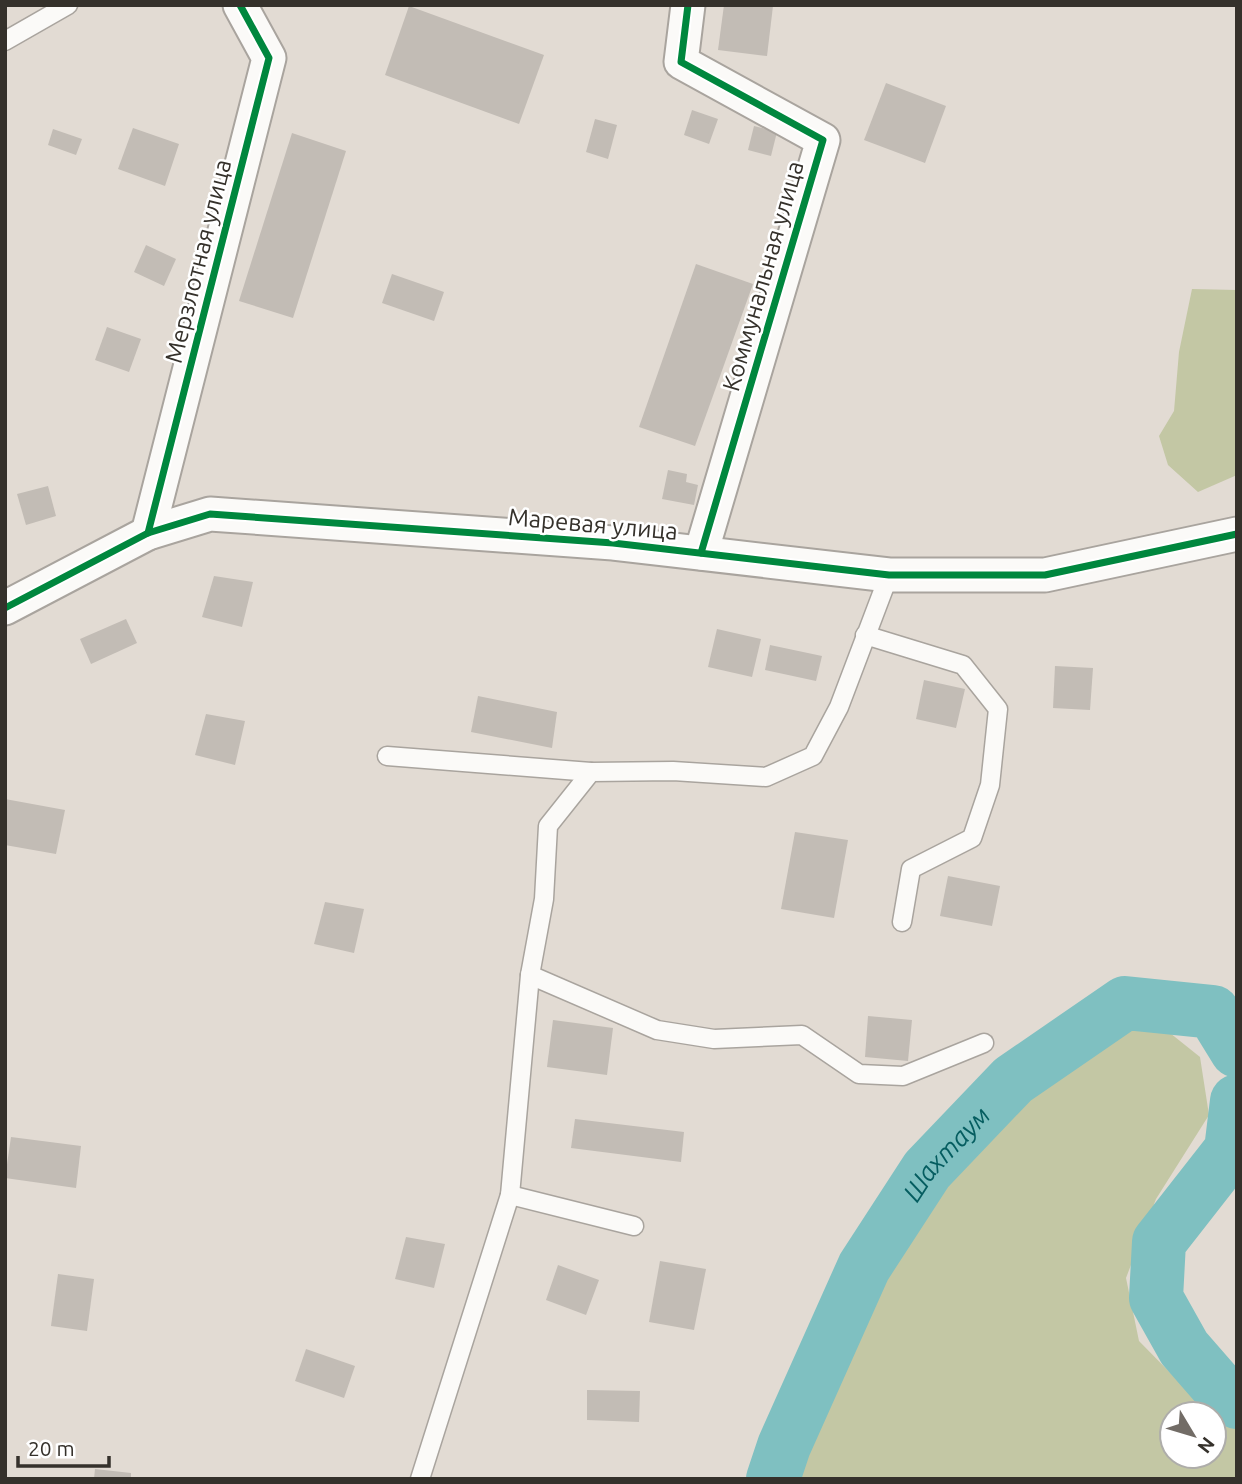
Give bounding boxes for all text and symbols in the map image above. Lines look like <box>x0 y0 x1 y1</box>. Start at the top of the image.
street label: Мерзлотная улица <box>160 156 236 366</box>
street label: Коммунальная улица <box>717 158 809 394</box>
street label: Маревая улица <box>507 503 679 545</box>
water label: Шахтаум <box>896 1100 995 1206</box>
north arrow <box>1158 1400 1228 1470</box>
scale bar <box>18 1424 108 1468</box>
text: N <box>1193 1433 1219 1458</box>
text: 20 m <box>28 1436 75 1460</box>

